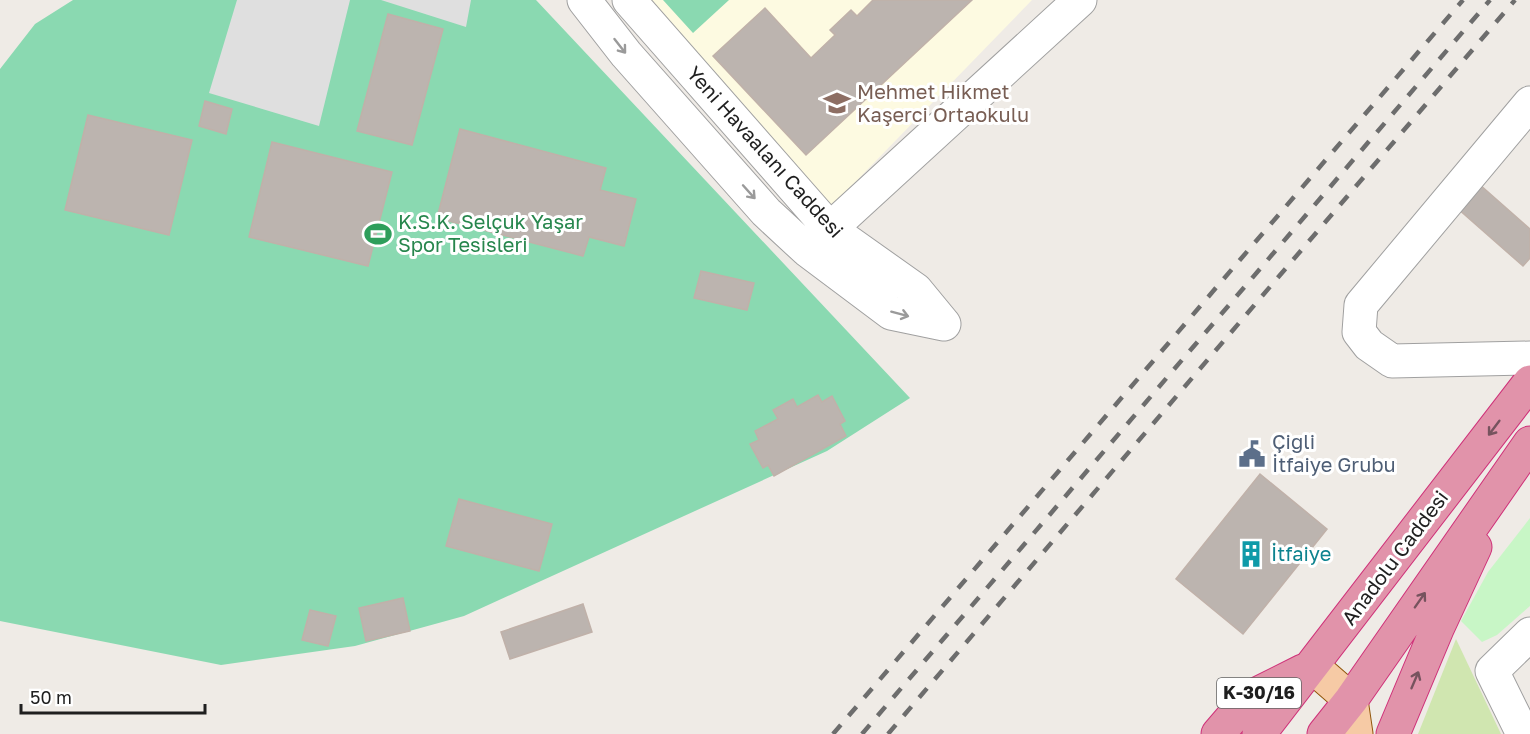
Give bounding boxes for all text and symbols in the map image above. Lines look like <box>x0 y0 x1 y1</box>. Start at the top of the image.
one-way arrow <box>614 38 627 54</box>
street label: Yeni Havaalanı Caddesi <box>682 61 849 242</box>
place label: Mehmet Hikmet Kaşerci Ortaokulu <box>857 79 1029 126</box>
school or university icon: Mehmet Hikmet Kaşerci Ortaokulu <box>822 88 852 118</box>
one-way arrow <box>742 185 756 200</box>
place label: K.S.K. Selçuk Yaşar Spor Tesisleri <box>398 209 583 256</box>
sports icon: K.S.K. Selçuk Yaşar Spor Tesisleri <box>363 219 393 249</box>
one-way arrow <box>890 309 909 321</box>
one-way arrow <box>1488 420 1501 436</box>
place label: Çiğli İtfaiye Grubu <box>1272 429 1396 476</box>
public building icon: Çiğli İtfaiye Grubu <box>1237 439 1267 469</box>
street label: Anadolu Caddesi <box>1336 486 1452 629</box>
building icon: İtfaiye <box>1236 539 1266 569</box>
place label: İtfaiye <box>1271 541 1331 565</box>
one-way arrow <box>1414 592 1426 609</box>
one-way arrow <box>1411 671 1422 689</box>
scale bar <box>21 677 206 715</box>
road number: K-30/16 <box>1217 678 1301 708</box>
text: 50 m <box>30 686 72 708</box>

